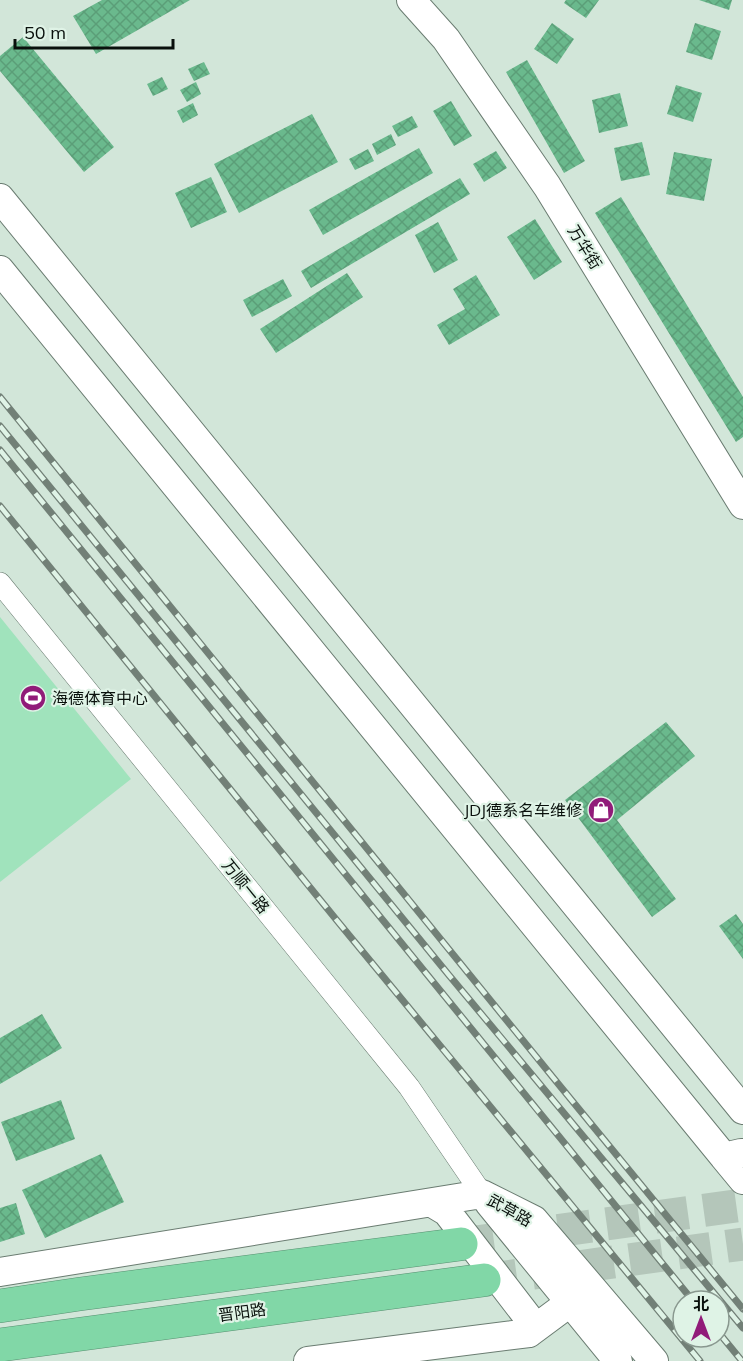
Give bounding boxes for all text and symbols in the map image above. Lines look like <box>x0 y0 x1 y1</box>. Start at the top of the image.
scale bar <box>15 12 172 50</box>
text: 50 m <box>24 21 66 44</box>
street label: 万华街 <box>564 221 606 273</box>
sports icon: 海德体育中心 <box>18 683 48 713</box>
place label: 海德体育中心 <box>52 688 148 708</box>
shop icon: JDJ德系名车维修 <box>586 795 616 825</box>
place label: JDJ德系名车维修 <box>464 800 582 820</box>
street label: 万顺一路 <box>218 855 274 917</box>
street label: 武草路 <box>484 1190 536 1230</box>
north arrow <box>671 1289 731 1349</box>
text: 北 <box>693 1294 709 1314</box>
street label: 晋阳路 <box>217 1299 267 1325</box>

